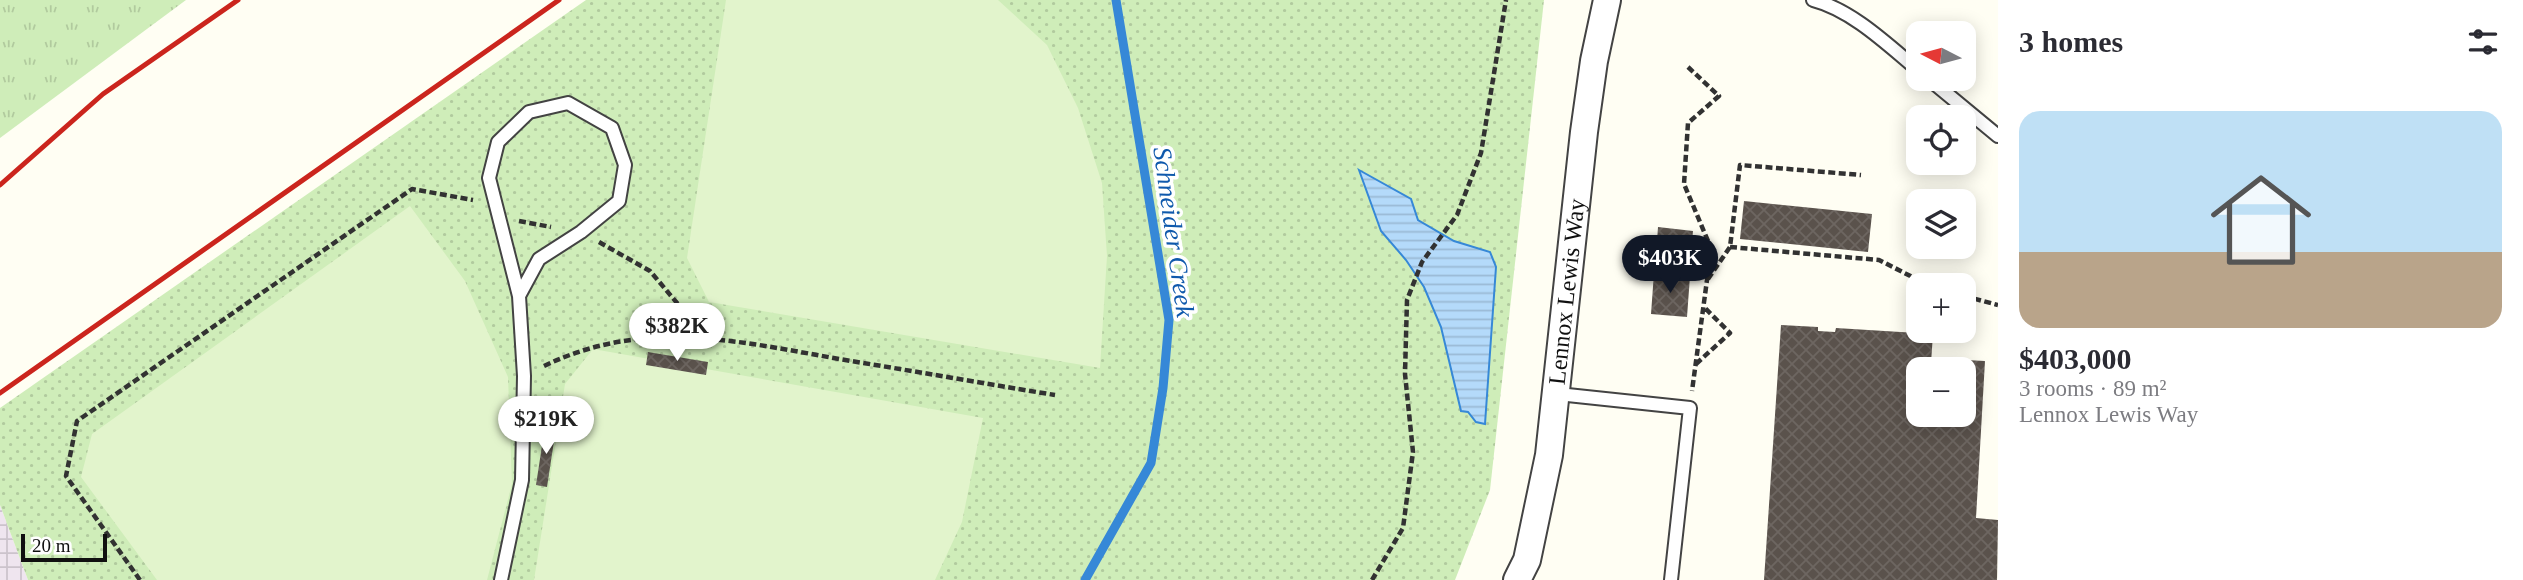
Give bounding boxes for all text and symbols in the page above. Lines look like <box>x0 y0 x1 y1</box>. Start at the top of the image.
north arrow <box>1906 21 1976 91</box>
map controls <box>1906 21 1976 427</box>
icon: filters <box>2464 23 2502 61</box>
text: 3 homes <box>2019 25 2123 58</box>
button: locate <box>1906 105 1976 175</box>
water label: Schneider Creek <box>1147 145 1200 319</box>
icon: home <box>2198 157 2324 283</box>
button: layers <box>1906 189 1976 259</box>
street label: Lennox Lewis Way <box>1544 197 1590 386</box>
pin: $403K <box>1621 236 1719 295</box>
text: $403K <box>1638 245 1702 270</box>
button: + <box>1906 273 1976 343</box>
pin: $382K <box>628 304 726 363</box>
text: $382K <box>645 313 709 338</box>
text: $403,000 <box>2019 342 2132 375</box>
button: − <box>1906 357 1976 427</box>
text: 3 rooms · 89 m² <box>2019 376 2166 401</box>
pin: $219K <box>497 396 595 456</box>
text: Lennox Lewis Way <box>2019 402 2198 427</box>
text: $219K <box>514 406 578 431</box>
scale bar <box>21 531 107 563</box>
text: 20 m <box>32 535 71 556</box>

